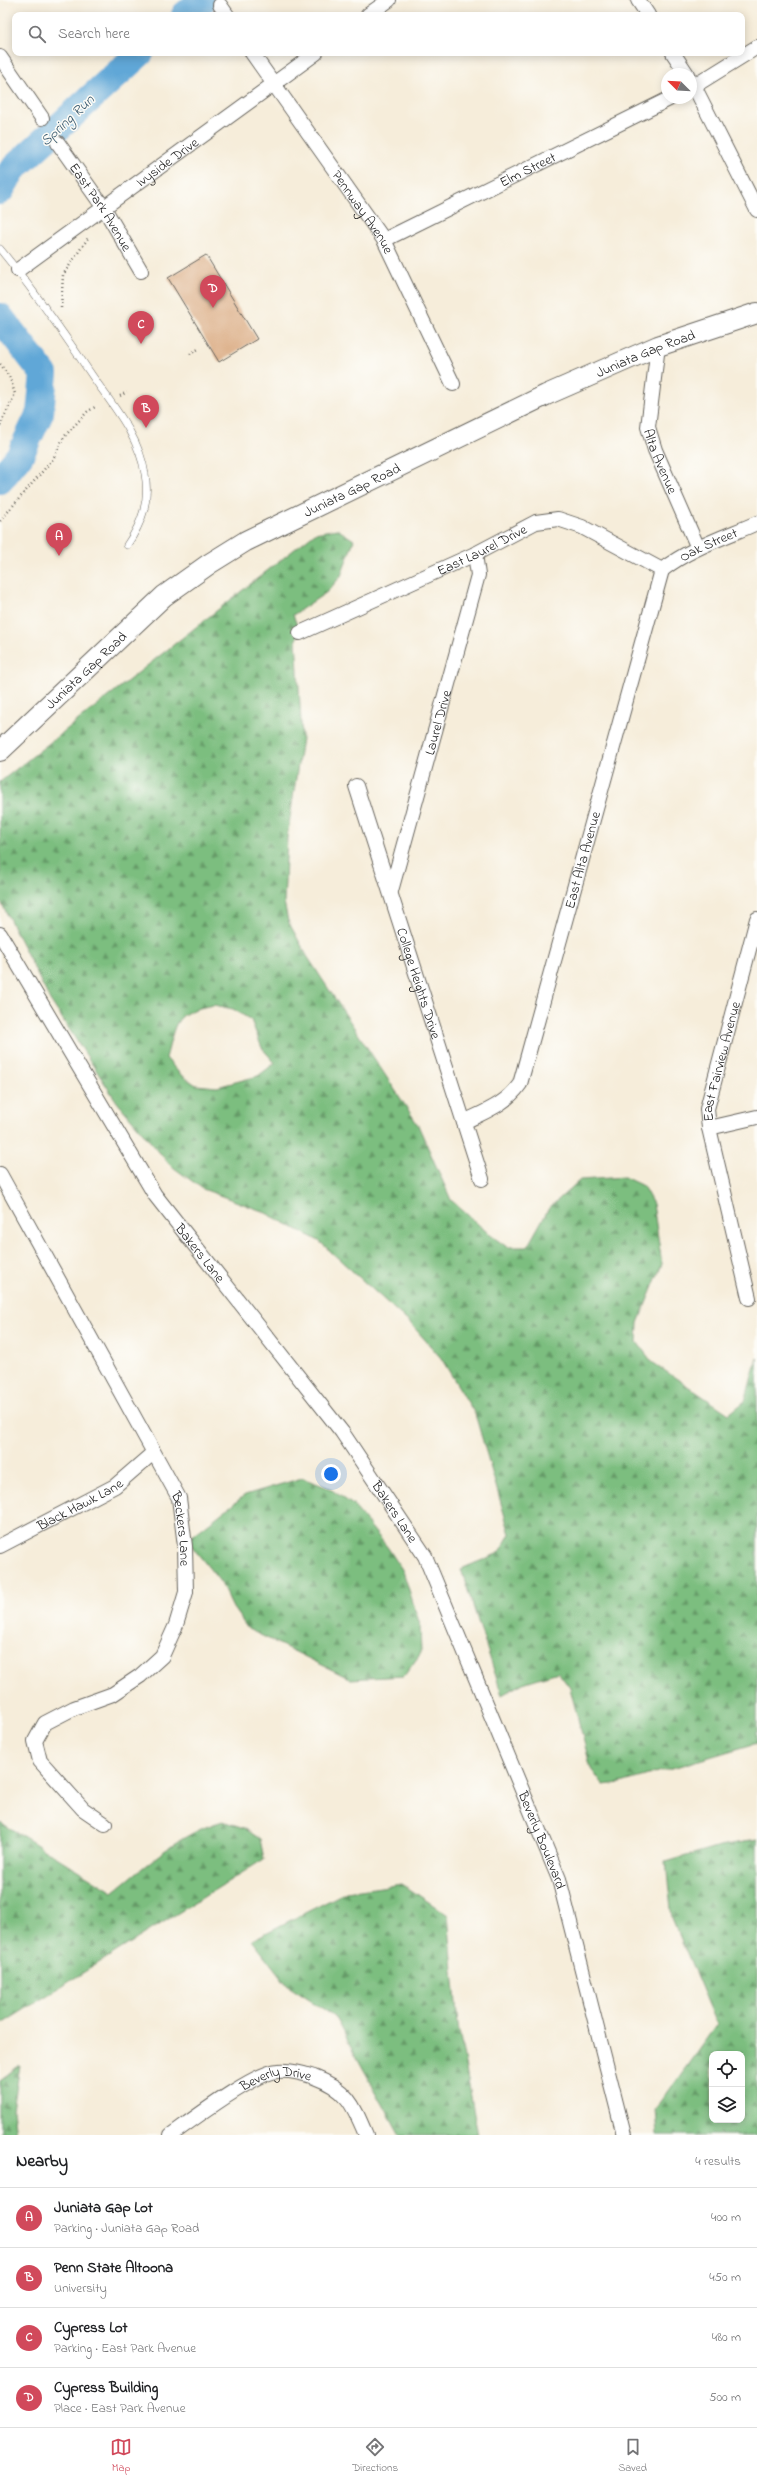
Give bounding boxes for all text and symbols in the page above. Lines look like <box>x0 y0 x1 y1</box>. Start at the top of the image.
search box <box>12 12 745 56</box>
icon: search <box>26 23 48 45</box>
text: Search here <box>58 23 130 45</box>
north arrow <box>661 68 697 104</box>
water label: Spring Run <box>36 89 101 152</box>
street label: Ivyside Drive <box>132 132 204 193</box>
street label: Elm Street <box>496 147 560 193</box>
street label: East Park Avenue <box>63 159 137 256</box>
street label: Pennway Avenue <box>326 167 398 258</box>
pin: D <box>200 275 226 308</box>
pin: C <box>128 311 154 344</box>
street label: Juniata Gap Road <box>593 325 698 384</box>
pin: B <box>133 395 159 428</box>
street label: Alta Avenue <box>637 426 682 498</box>
street label: Juniata Gap Road <box>300 458 405 523</box>
street label: East Laurel Drive <box>434 519 532 582</box>
pin: A <box>46 523 72 556</box>
street label: Oak Street <box>676 523 741 568</box>
street label: Juniata Gap Road <box>41 627 132 715</box>
street label: Laurel Drive <box>420 687 458 758</box>
street label: East Alta Avenue <box>560 809 607 911</box>
street label: College Heights Drive <box>390 925 446 1043</box>
street label: East Fairview Avenue <box>698 999 747 1122</box>
street label: Bakers Lane <box>169 1219 230 1288</box>
your location <box>321 1464 341 1484</box>
street label: Black Hawk Lane <box>33 1474 129 1537</box>
street label: Bakers Lane <box>365 1476 423 1548</box>
street label: Beckers Lane <box>165 1487 194 1567</box>
street label: Beverly Boulevard <box>511 1787 570 1892</box>
map controls <box>709 2051 745 2123</box>
button: locate <box>709 2051 745 2087</box>
street label: Beverly Drive <box>235 2062 315 2098</box>
button: layers <box>709 2087 745 2123</box>
text: Nearby <box>16 2149 68 2174</box>
text: 4 results <box>695 2152 741 2171</box>
text: Juniata Gap Lot <box>54 2197 153 2219</box>
text: A <box>25 2208 33 2227</box>
text: 400 m <box>711 2208 741 2227</box>
text: Parking · Juniata Gap Road <box>54 2219 199 2238</box>
text: Penn State Altoona <box>54 2257 173 2279</box>
text: B <box>25 2268 33 2287</box>
text: 450 m <box>709 2268 741 2287</box>
text: University <box>54 2279 107 2298</box>
text: Cypress Lot <box>54 2317 128 2339</box>
text: C <box>25 2328 33 2347</box>
text: 480 m <box>712 2328 741 2347</box>
text: Parking · East Park Avenue <box>54 2339 196 2358</box>
text: Cypress Building <box>54 2377 158 2399</box>
text: D <box>24 2388 34 2407</box>
text: 500 m <box>709 2388 741 2407</box>
text: Place · East Park Avenue <box>54 2399 186 2418</box>
tab: Map <box>110 2436 132 2476</box>
tab: Directions <box>352 2436 398 2476</box>
tab: Saved <box>618 2436 647 2476</box>

